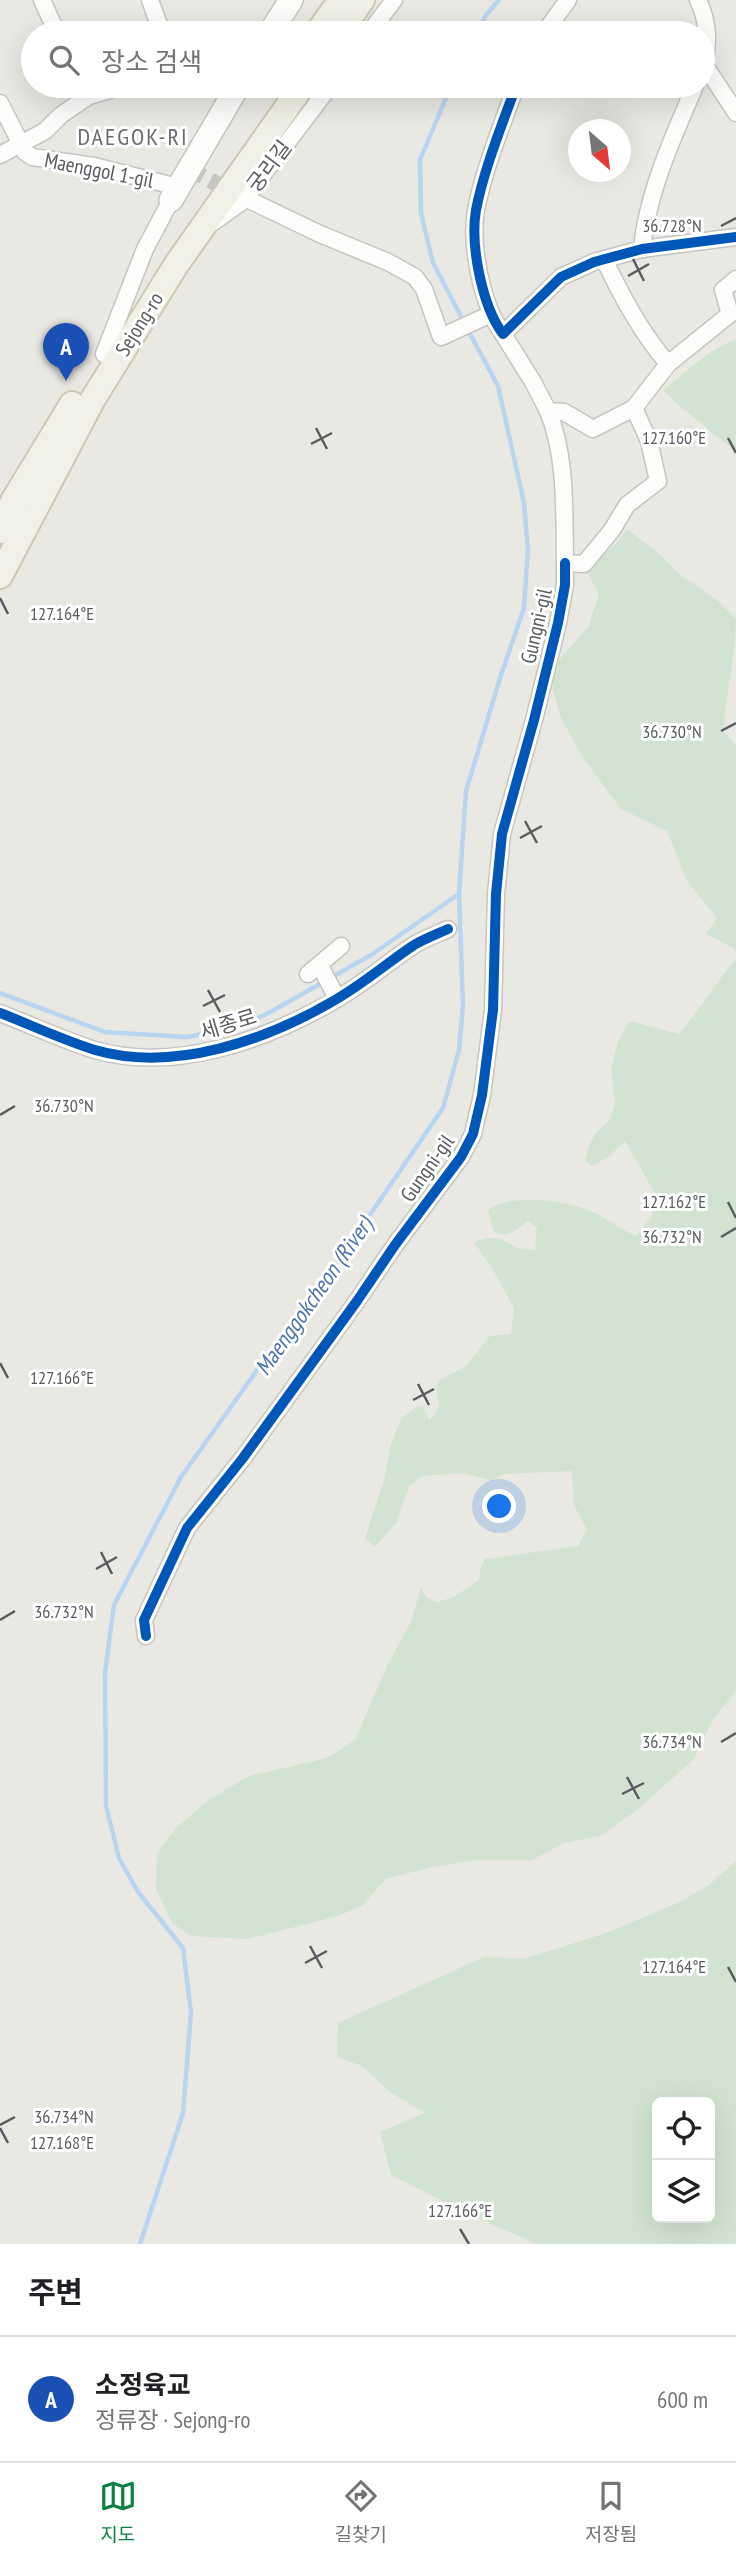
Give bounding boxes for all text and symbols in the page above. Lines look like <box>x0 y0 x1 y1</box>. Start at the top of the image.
search box <box>21 21 715 98</box>
icon: search <box>45 41 83 79</box>
text: 장소 검색 <box>101 45 202 78</box>
north arrow <box>568 119 631 182</box>
district label: DAEGOK-RI <box>77 121 189 152</box>
street label: 궁리길 <box>241 135 297 197</box>
street label: Maenggol 1-gil <box>42 146 156 194</box>
text: 36.728°N <box>642 214 702 237</box>
street label: Sejong-ro <box>109 287 169 361</box>
pin: A <box>43 323 89 381</box>
text: 127.160°E <box>642 426 706 449</box>
street label: Gungni-gil <box>514 586 558 666</box>
text: 127.164°E <box>30 602 94 625</box>
text: 36.730°N <box>642 720 702 743</box>
street label: 세종로 <box>196 1003 260 1045</box>
text: 36.730°N <box>34 1094 94 1117</box>
street label: Gungni-gil <box>394 1129 460 1207</box>
text: 127.162°E <box>642 1190 706 1213</box>
water label: Maenggokcheon (River) <box>248 1209 380 1380</box>
text: 36.732°N <box>642 1225 702 1248</box>
text: 127.166°E <box>30 1366 94 1389</box>
your location <box>482 1489 516 1523</box>
text: 36.732°N <box>34 1600 94 1623</box>
text: 36.734°N <box>642 1730 702 1753</box>
text: 127.164°E <box>642 1955 706 1978</box>
map controls <box>652 2097 715 2223</box>
button: locate <box>652 2097 715 2160</box>
text: 36.734°N <box>34 2105 94 2128</box>
text: 127.168°E <box>30 2131 94 2154</box>
button: layers <box>652 2160 715 2223</box>
text: 127.166°E <box>428 2199 492 2222</box>
text: 주변 <box>28 2272 83 2311</box>
text: 소정육교 <box>95 2368 191 2401</box>
text: A <box>45 2385 57 2414</box>
text: 600 m <box>657 2385 708 2414</box>
text: 정류장 · Sejong-ro <box>95 2405 250 2434</box>
tab: 지도 <box>99 2477 137 2546</box>
tab: 길찾기 <box>335 2477 387 2546</box>
tab: 저장됨 <box>585 2477 637 2546</box>

